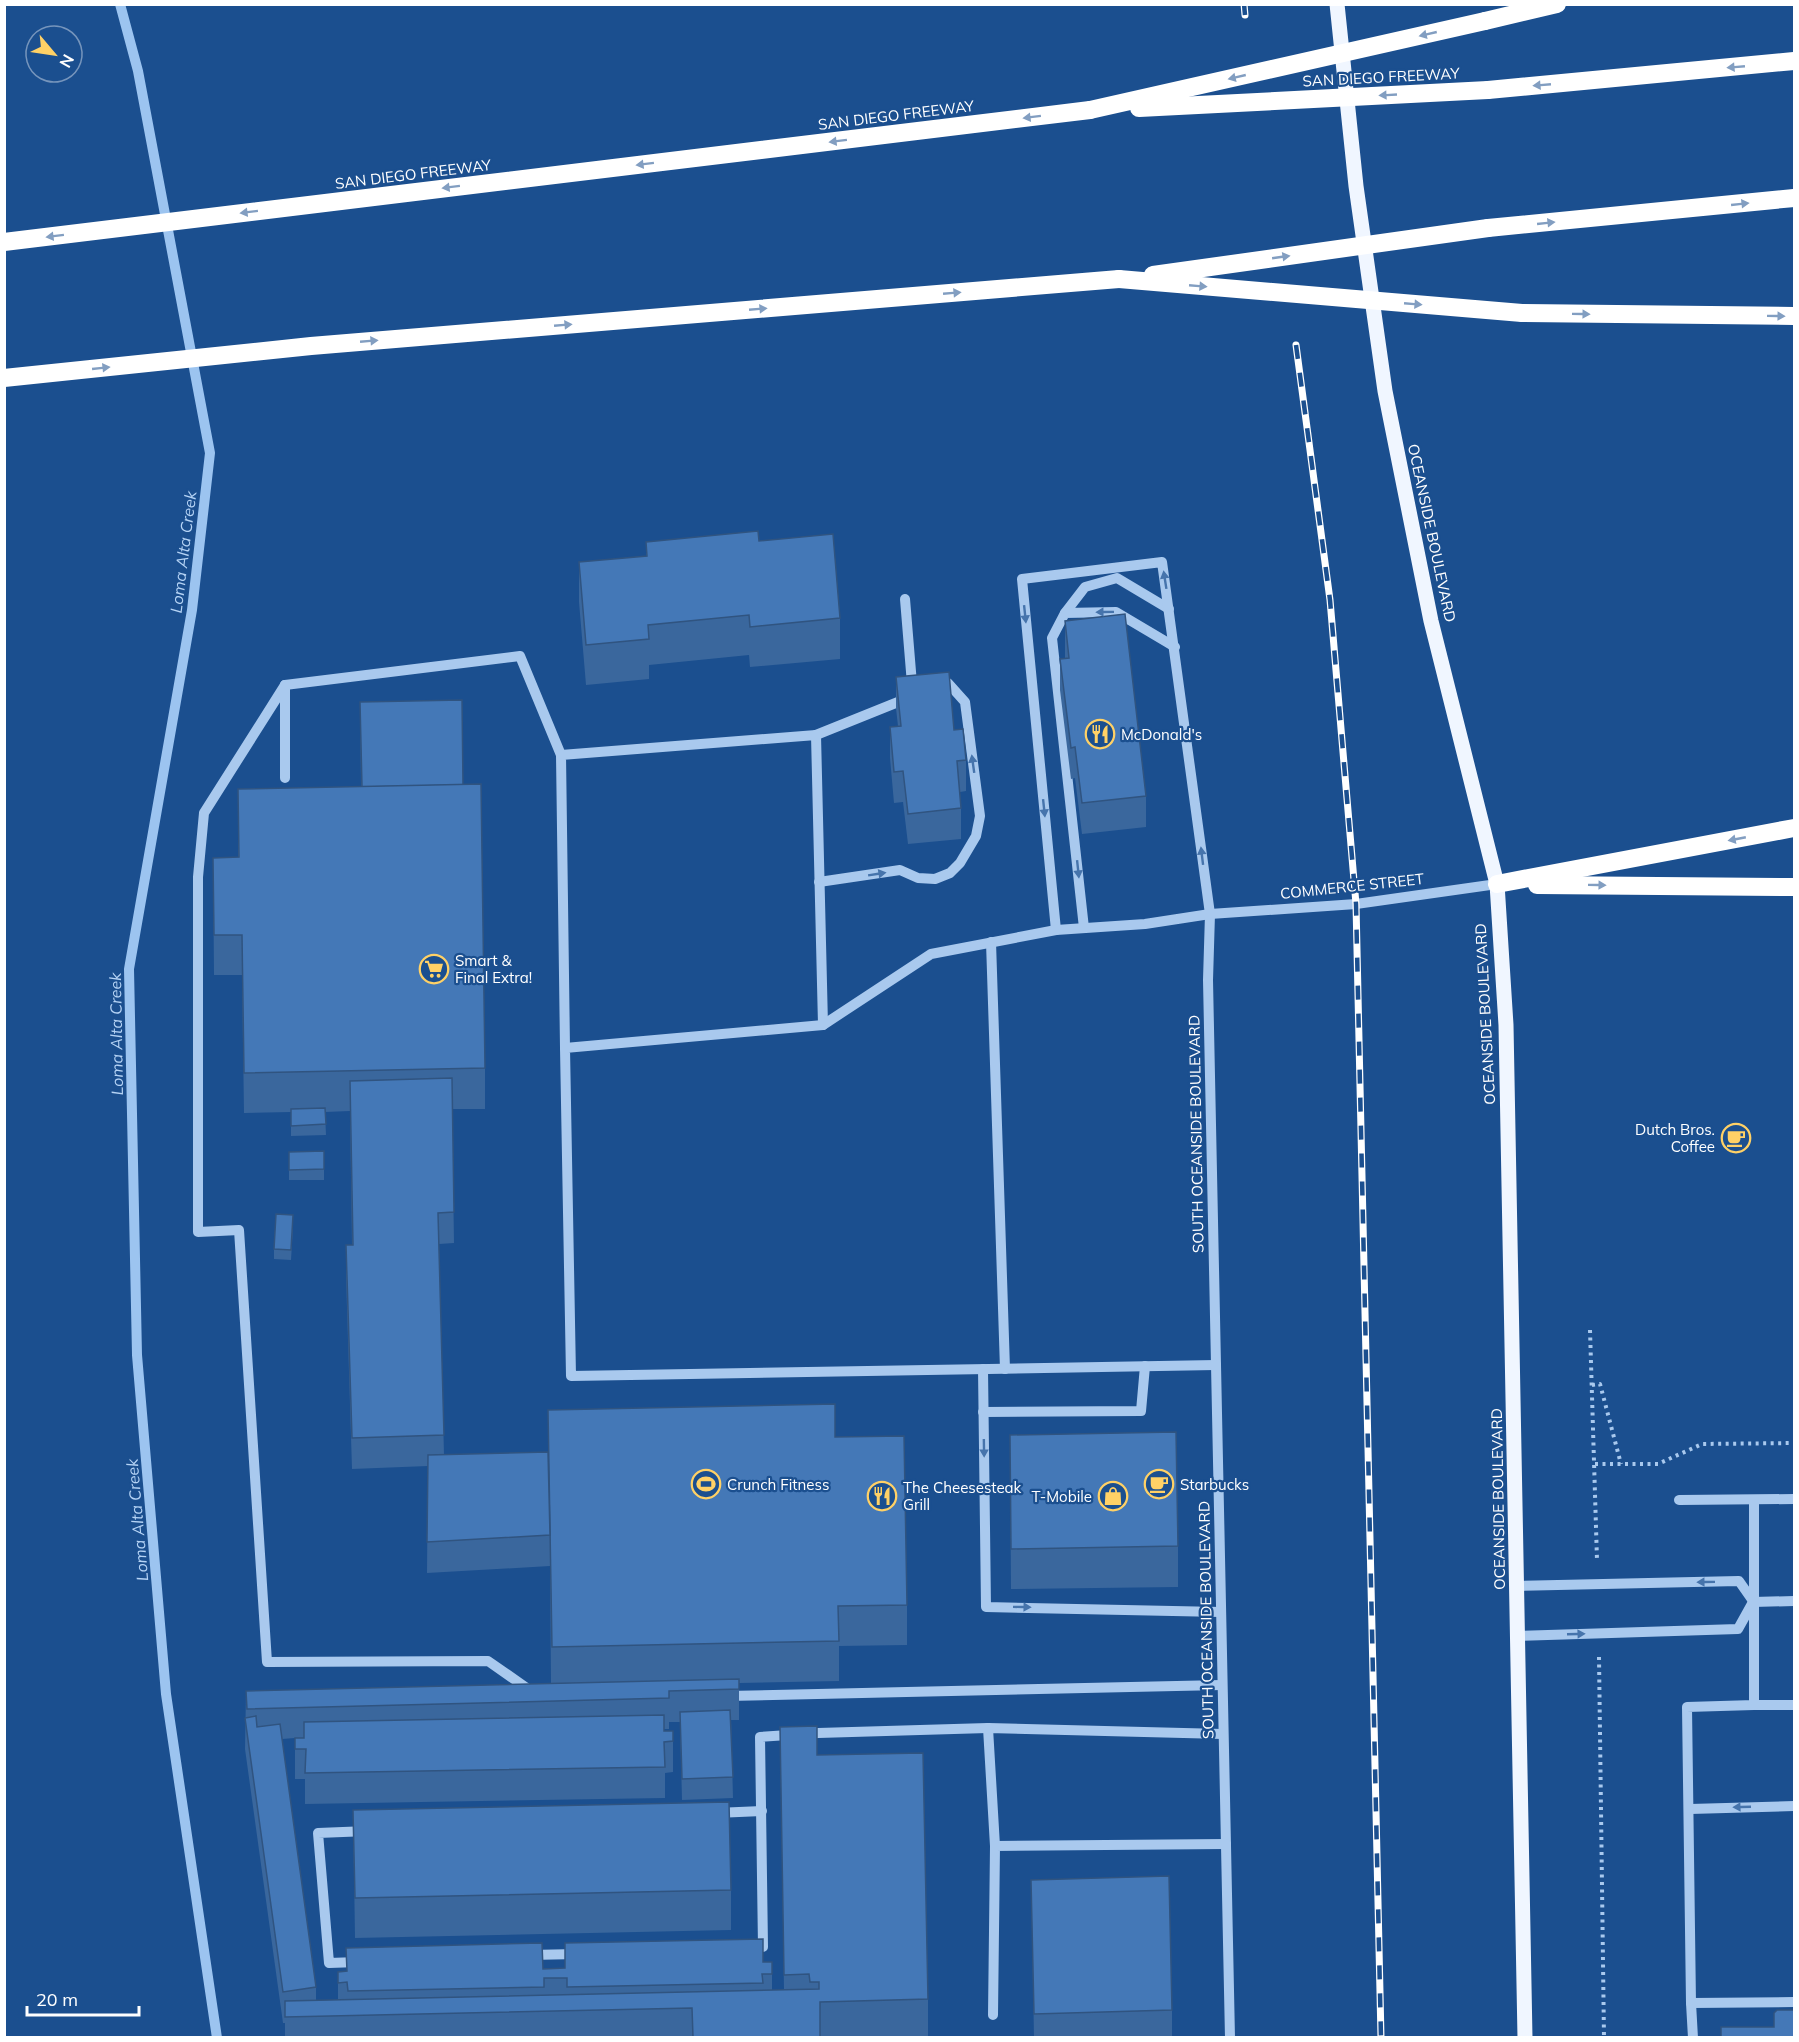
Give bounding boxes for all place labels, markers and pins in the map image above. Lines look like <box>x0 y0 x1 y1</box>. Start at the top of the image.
restaurant icon: McDonald's <box>1084 718 1116 750</box>
place label: McDonald's <box>1121 725 1202 744</box>
place label: Smart & Final Extra! <box>455 951 532 987</box>
supermarket icon: Smart & Final Extra! <box>418 953 450 985</box>
place label: Dutch Bros. Coffee <box>1635 1120 1715 1156</box>
cafe icon: Dutch Bros. Coffee <box>1720 1122 1752 1154</box>
sports icon: Crunch Fitness <box>690 1468 722 1500</box>
cafe icon: Starbucks <box>1143 1468 1175 1500</box>
place label: Crunch Fitness <box>727 1475 829 1494</box>
place label: Starbucks <box>1180 1475 1249 1494</box>
place label: The Cheesesteak Grill <box>903 1478 1022 1514</box>
restaurant icon: The Cheesesteak Grill <box>866 1480 898 1512</box>
shop icon: T-Mobile <box>1097 1480 1129 1512</box>
place label: T-Mobile <box>1031 1487 1092 1506</box>

